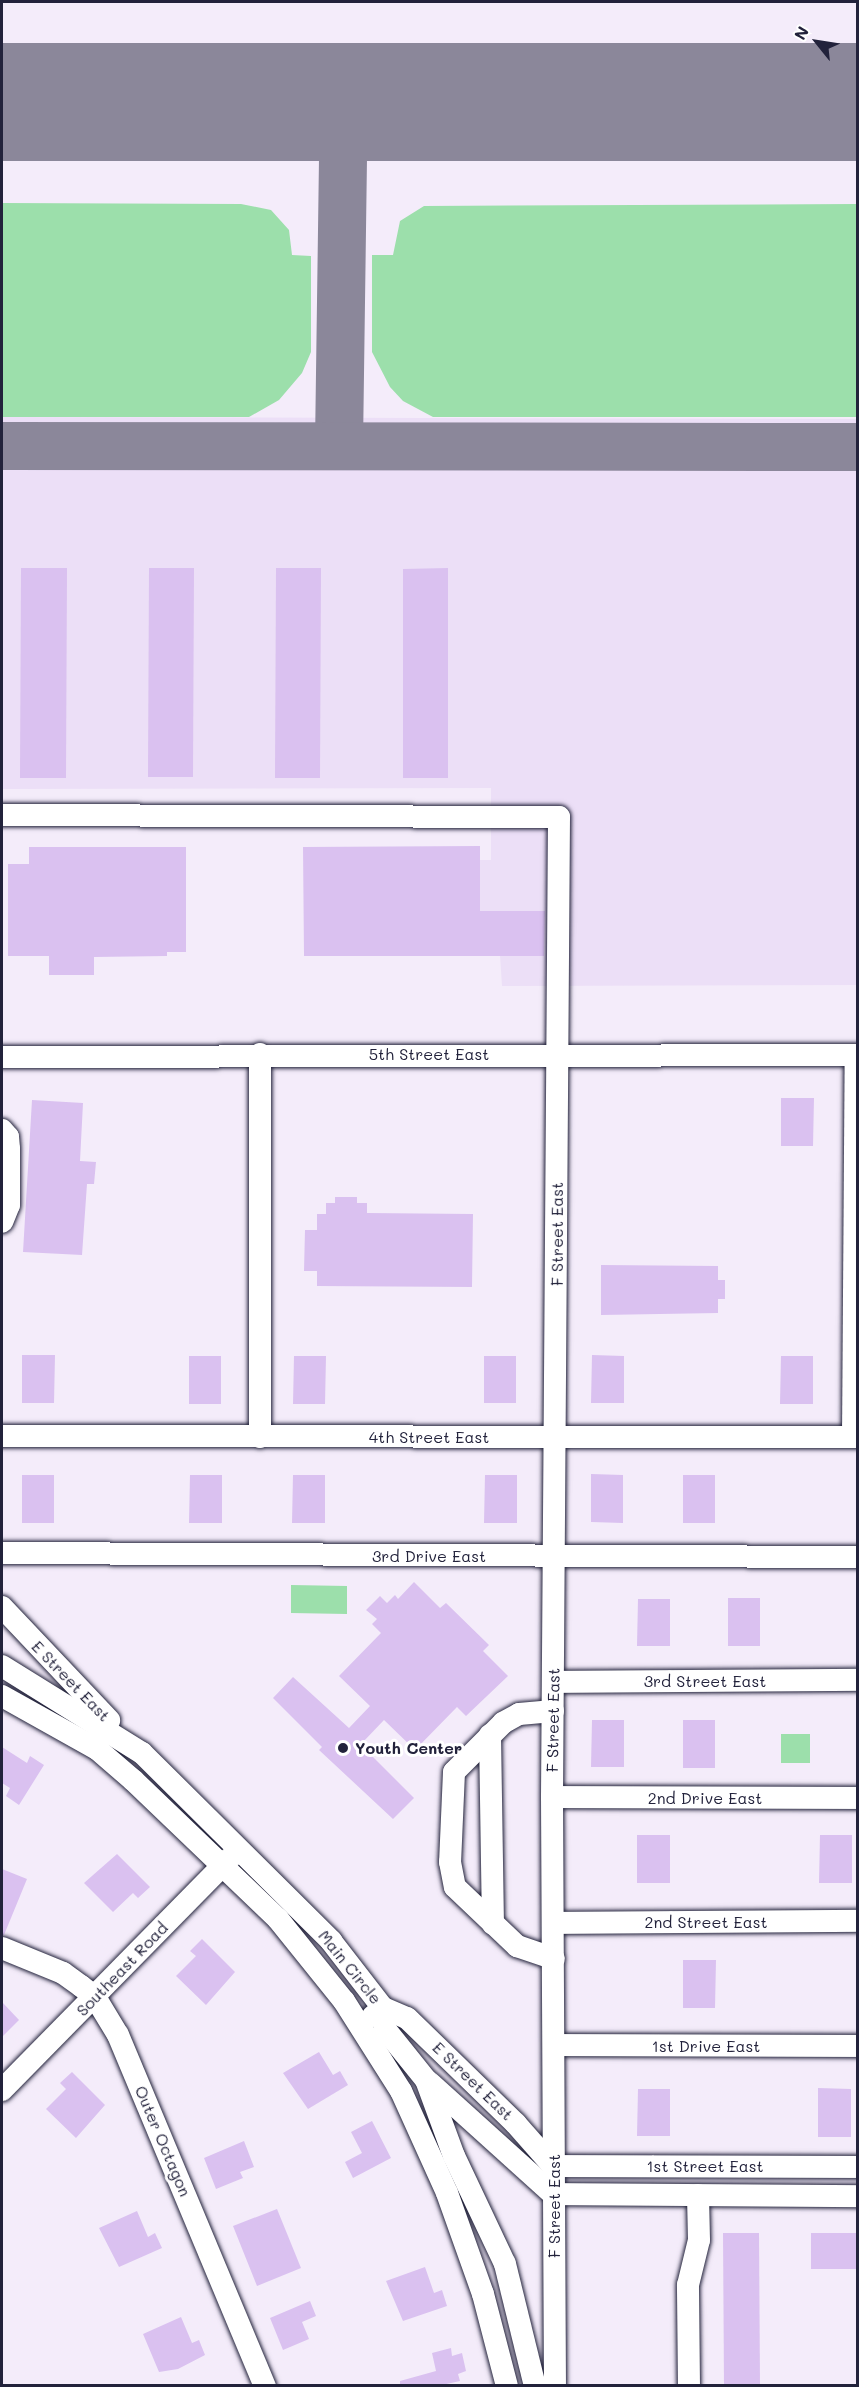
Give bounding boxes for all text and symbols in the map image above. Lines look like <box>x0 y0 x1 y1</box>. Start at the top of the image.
north arrow <box>787 12 847 72</box>
text: N <box>789 22 813 43</box>
street label: 5th Street East <box>369 1044 489 1064</box>
street label: F Street East <box>547 1182 567 1286</box>
street label: 4th Street East <box>369 1427 489 1447</box>
street label: 3rd Drive East <box>372 1546 486 1566</box>
street label: E Street East <box>28 1637 114 1725</box>
street label: F Street East <box>542 1668 564 1772</box>
street label: 3rd Street East <box>644 1671 766 1691</box>
place label: Youth Center <box>355 1738 462 1758</box>
marker: Youth Center <box>336 1741 350 1755</box>
street label: 2nd Drive East <box>648 1788 762 1808</box>
street label: 2nd Street East <box>644 1912 768 1932</box>
street label: Southeast Road <box>72 1918 172 2020</box>
street label: Main Circle <box>314 1926 386 2008</box>
street label: 1st Drive East <box>652 2036 760 2056</box>
street label: E Street East <box>429 2038 517 2124</box>
street label: Outer Octagon <box>131 2083 195 2199</box>
street label: F Street East <box>544 2154 564 2258</box>
street label: 1st Street East <box>646 2156 764 2176</box>

